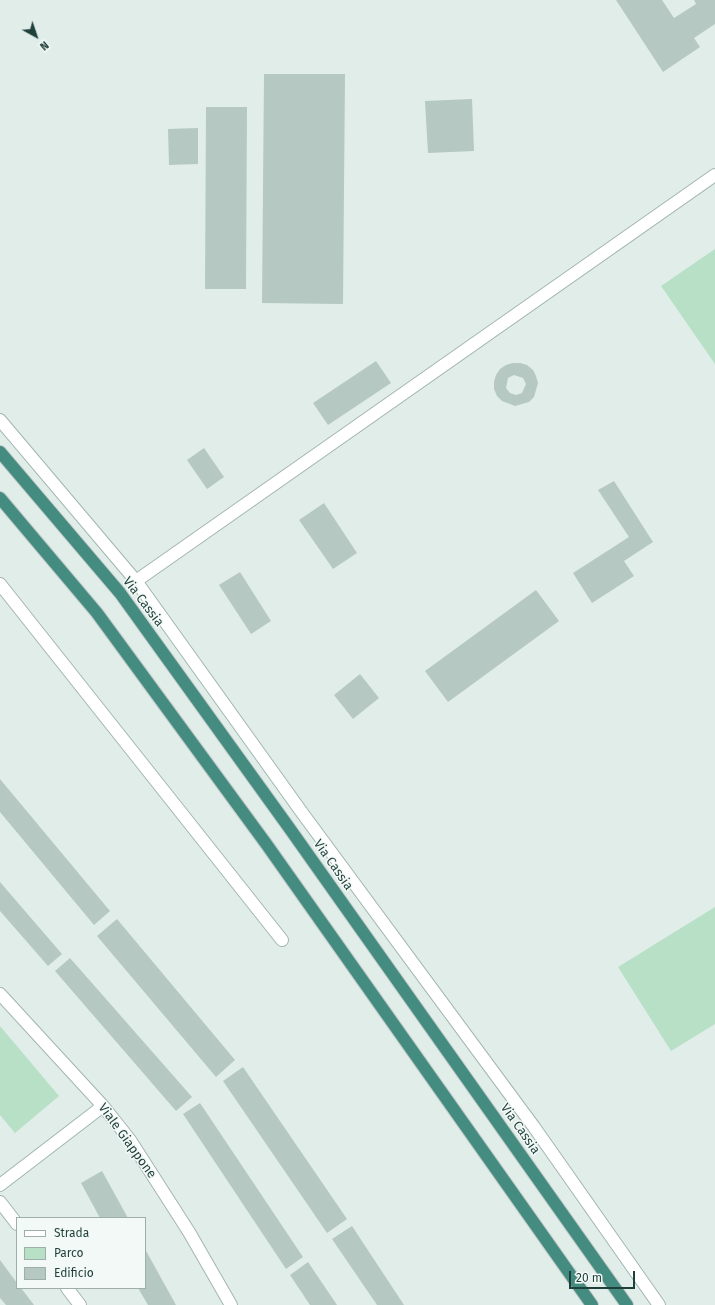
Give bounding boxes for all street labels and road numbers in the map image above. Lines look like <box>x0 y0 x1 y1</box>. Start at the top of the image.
street label: Via Cassia <box>119 574 167 630</box>
street label: Via Cassia <box>310 837 356 893</box>
street label: Viale Giappone <box>95 1100 159 1182</box>
street label: Via Cassia <box>497 1101 543 1157</box>

